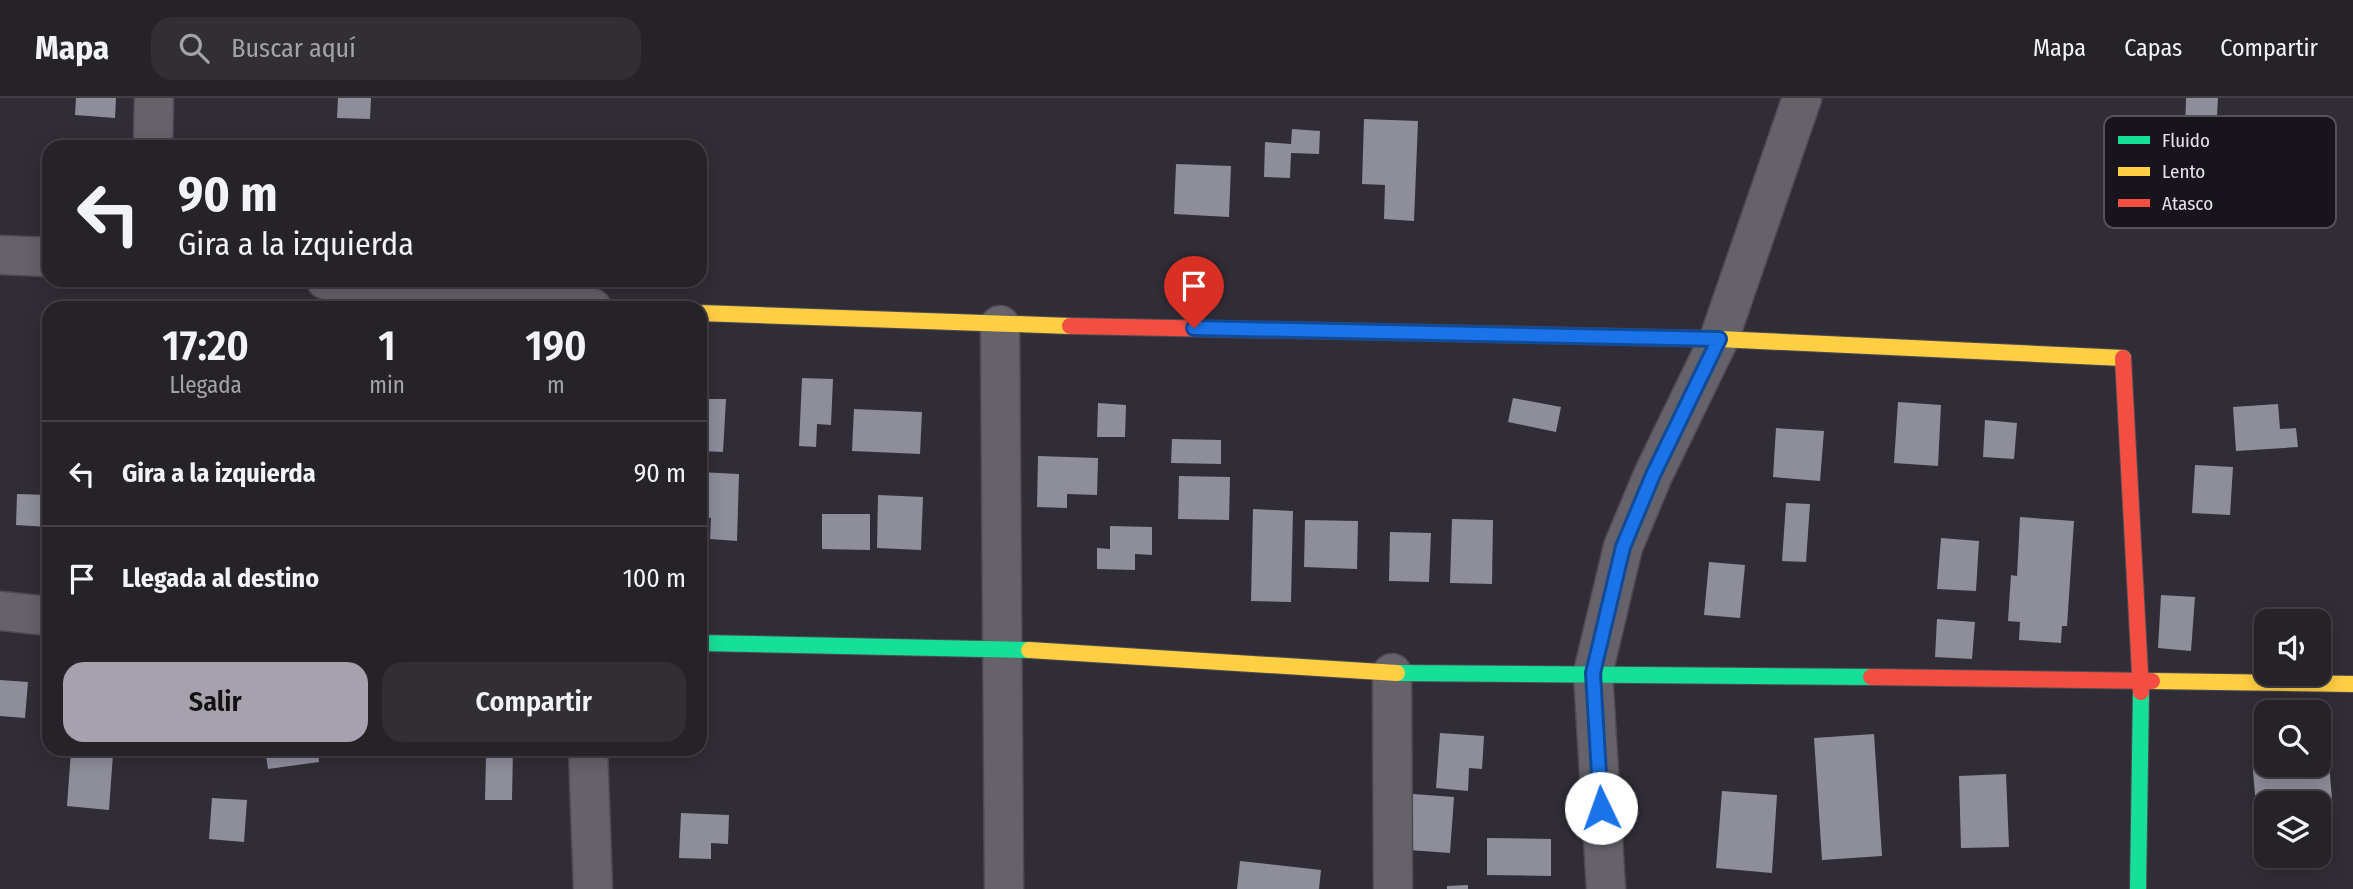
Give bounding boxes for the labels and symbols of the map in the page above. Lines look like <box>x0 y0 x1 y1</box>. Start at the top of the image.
legend <box>2104 116 2336 228</box>
text: Fluido <box>2162 129 2210 152</box>
text: Lento <box>2162 160 2205 183</box>
text: Atasco <box>2162 192 2213 215</box>
pin <box>1164 256 1224 328</box>
position arrow <box>1564 771 1638 845</box>

